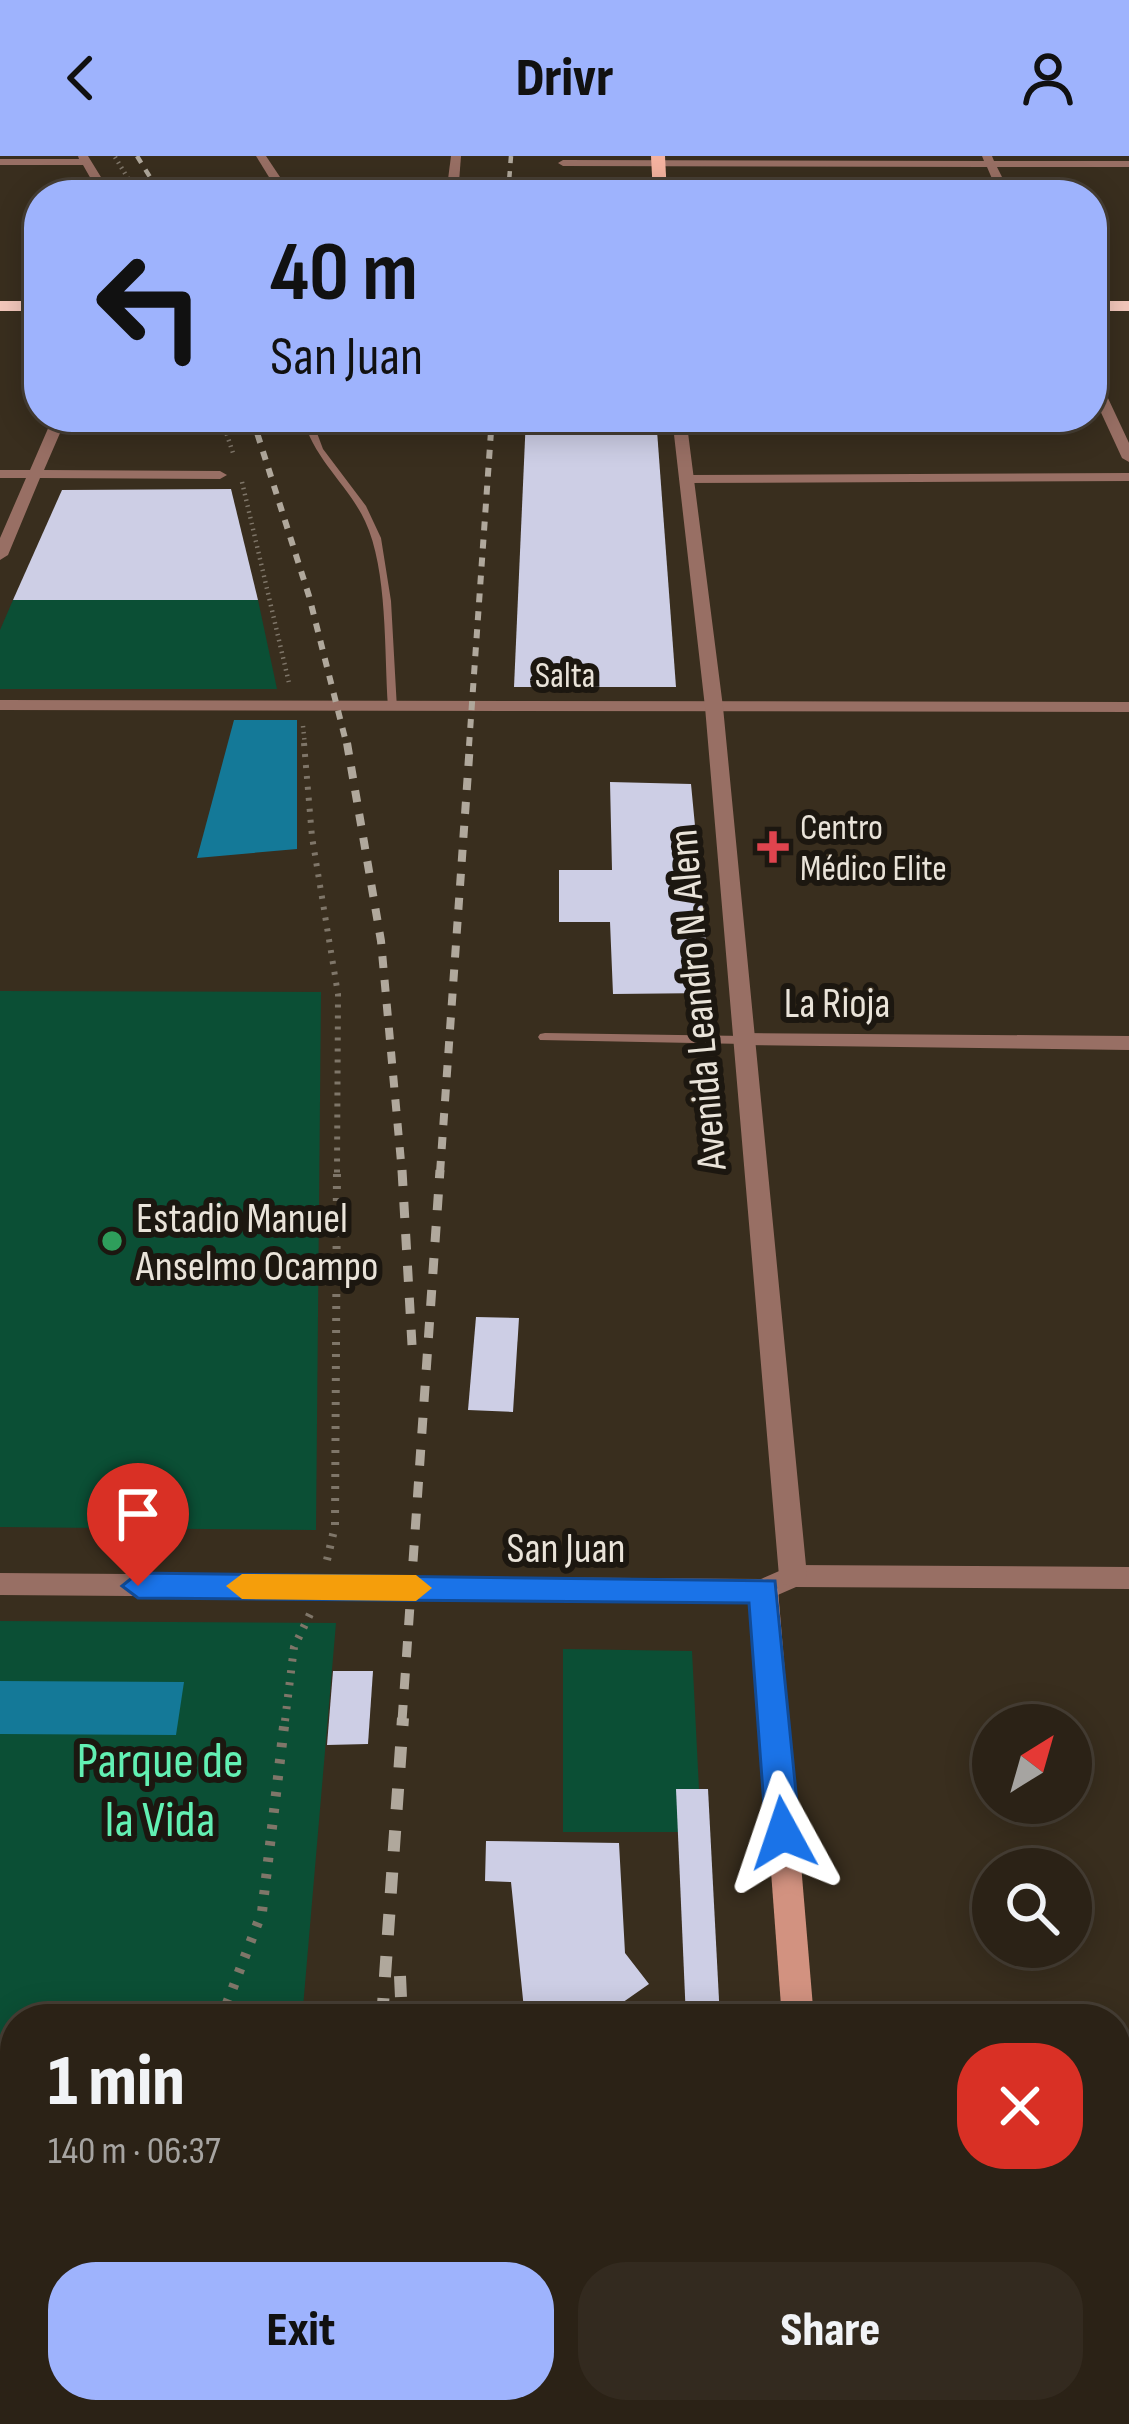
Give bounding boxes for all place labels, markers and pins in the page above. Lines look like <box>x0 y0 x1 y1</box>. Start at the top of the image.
place label: Centro Médico Elite <box>800 807 947 891</box>
marker: Centro Médico Elite <box>757 831 789 863</box>
place label: Estadio Manuel Anselmo Ocampo <box>135 1194 379 1293</box>
marker: Estadio Manuel Anselmo Ocampo <box>99 1228 125 1254</box>
pin <box>87 1463 189 1586</box>

